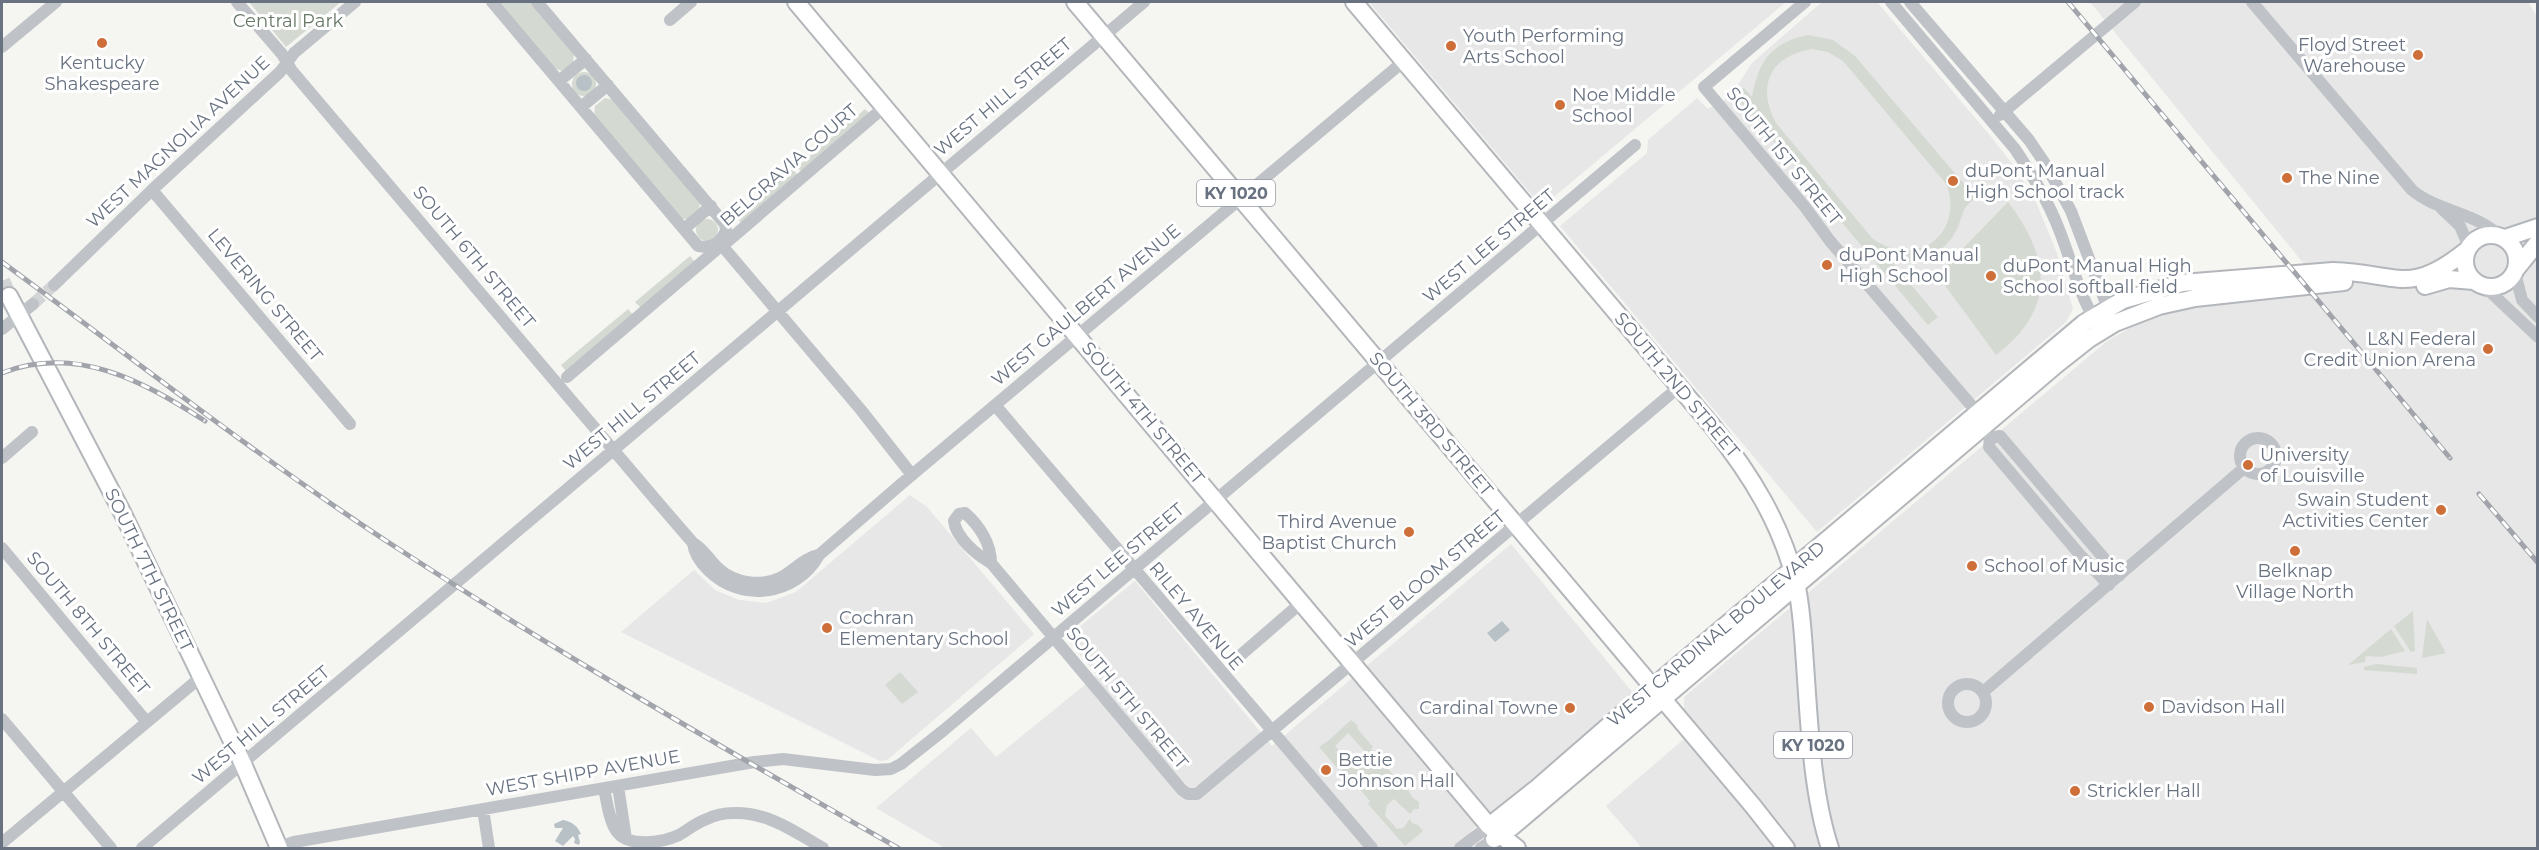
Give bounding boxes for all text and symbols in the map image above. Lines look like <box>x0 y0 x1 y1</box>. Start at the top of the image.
park label: Central Park <box>233 10 343 32</box>
place label: Youth Performing Arts School <box>1463 25 1624 68</box>
street label: WEST HILL STREET <box>930 33 1077 161</box>
place label: Floyd Street Warehouse <box>2298 34 2406 77</box>
marker: Kentucky Shakespeare <box>95 36 109 50</box>
marker: Youth Performing Arts School <box>1444 39 1458 53</box>
marker: Floyd Street Warehouse <box>2411 48 2425 62</box>
street label: WEST MAGNOLIA AVENUE <box>82 51 274 233</box>
place label: Kentucky Shakespeare <box>44 52 160 95</box>
street label: SOUTH 1ST STREET <box>1722 83 1847 230</box>
place label: Noe Middle School <box>1572 84 1676 127</box>
marker: Noe Middle School <box>1553 98 1567 112</box>
street label: BELGRAVIA COURT <box>716 99 863 231</box>
place label: duPont Manual High School track <box>1965 160 2124 203</box>
place label: The Nine <box>2299 167 2380 189</box>
marker: The Nine <box>2280 171 2294 185</box>
marker: duPont Manual High School track <box>1946 174 1960 188</box>
road number: KY 1020 <box>1197 180 1275 206</box>
street label: SOUTH 6TH STREET <box>408 181 540 333</box>
street label: WEST LEE STREET <box>1418 184 1560 308</box>
street label: WEST GAULBERT AVENUE <box>987 219 1185 391</box>
street label: LEVERING STREET <box>203 224 328 367</box>
place label: duPont Manual High School <box>1839 244 1979 287</box>
place label: duPont Manual High School softball field <box>2003 255 2192 298</box>
marker: duPont Manual High School <box>1820 258 1834 272</box>
marker: duPont Manual High School softball field <box>1984 269 1998 283</box>
street label: SOUTH 2ND STREET <box>1610 308 1745 463</box>
place label: L&N Federal Credit Union Arena <box>2303 328 2476 371</box>
street label: SOUTH 4TH STREET <box>1077 337 1209 489</box>
marker: L&N Federal Credit Union Arena <box>2481 342 2495 356</box>
street label: WEST HILL STREET <box>559 347 706 475</box>
street label: SOUTH 3RD STREET <box>1364 348 1498 501</box>
place label: University of Louisville <box>2260 444 2365 487</box>
marker: University of Louisville <box>2241 458 2255 472</box>
street label: SOUTH 7TH STREET <box>100 485 198 656</box>
place label: Swain Student Activities Center <box>2282 489 2429 532</box>
street label: WEST LEE STREET <box>1047 498 1189 622</box>
marker: Swain Student Activities Center <box>2434 503 2448 517</box>
street label: WEST BLOOM STREET <box>1340 505 1510 652</box>
place label: Third Avenue Baptist Church <box>1261 511 1397 554</box>
marker: Third Avenue Baptist Church <box>1402 525 1416 539</box>
street label: WEST CARDINAL BOULEVARD <box>1603 536 1829 732</box>
marker: Belknap Village North <box>2288 544 2302 558</box>
street label: SOUTH 8TH STREET <box>22 547 155 699</box>
place label: School of Music <box>1984 555 2125 577</box>
street label: RILEY AVENUE <box>1144 557 1248 675</box>
marker: School of Music <box>1965 559 1979 573</box>
place label: Belknap Village North <box>2236 560 2354 603</box>
place label: Cochran Elementary School <box>839 607 1009 650</box>
marker: Cochran Elementary School <box>820 621 834 635</box>
street label: SOUTH 5TH STREET <box>1061 623 1193 774</box>
street label: WEST HILL STREET <box>188 661 335 789</box>
place label: Davidson Hall <box>2161 696 2285 718</box>
place label: Cardinal Towne <box>1419 697 1558 719</box>
marker: Davidson Hall <box>2142 700 2156 714</box>
marker: Cardinal Towne <box>1563 701 1577 715</box>
road number: KY 1020 <box>1774 732 1852 758</box>
street label: WEST SHIPP AVENUE <box>484 745 682 801</box>
place label: Bettie Johnson Hall <box>1337 749 1455 792</box>
marker: Bettie Johnson Hall <box>1319 763 1333 777</box>
place label: Strickler Hall <box>2087 780 2201 802</box>
marker: Strickler Hall <box>2068 784 2082 798</box>

